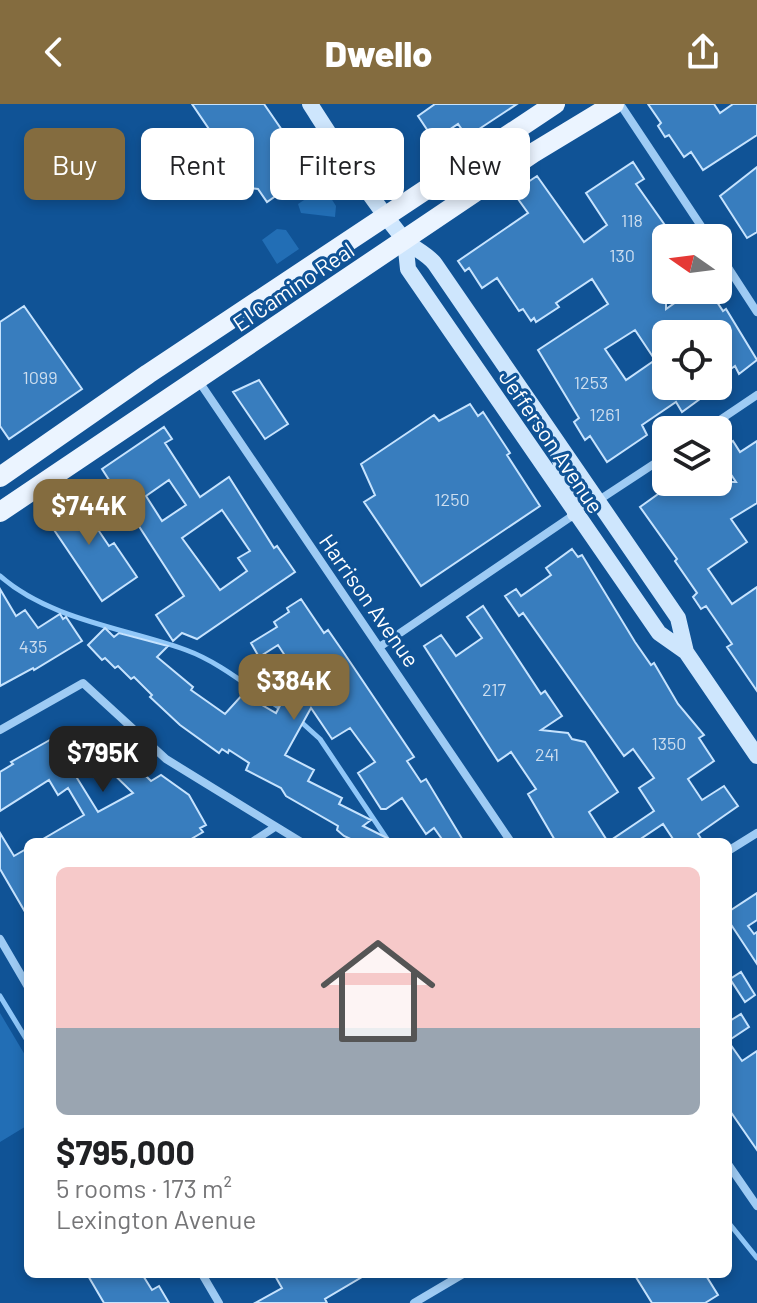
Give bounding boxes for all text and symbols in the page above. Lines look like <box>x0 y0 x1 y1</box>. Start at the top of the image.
icon: back <box>32 30 76 74</box>
icon: share <box>681 30 725 74</box>
text: Dwello <box>325 31 432 74</box>
chip: Buy <box>24 128 125 200</box>
chip: Rent <box>141 128 254 200</box>
chip: Filters <box>270 128 404 200</box>
chip: New <box>420 128 530 200</box>
house number: 118 <box>621 209 643 231</box>
north arrow <box>652 224 732 304</box>
map controls <box>652 224 732 496</box>
street label: El Camino Real <box>228 236 358 336</box>
house number: 130 <box>609 244 635 266</box>
button: locate <box>652 320 732 400</box>
street label: Jefferson Avenue <box>494 364 610 518</box>
house number: 1099 <box>22 366 58 388</box>
house number: 1253 <box>574 371 608 393</box>
house number: 1261 <box>589 403 621 425</box>
button: layers <box>652 416 732 496</box>
pin: $744K <box>33 479 145 547</box>
house number: 1250 <box>434 488 470 510</box>
text: $744K <box>51 489 127 520</box>
street label: Harrison Avenue <box>315 529 425 671</box>
house number: 435 <box>19 635 47 657</box>
pin: $384K <box>238 654 350 722</box>
text: $384K <box>257 664 331 695</box>
house number: 217 <box>482 678 507 700</box>
pin: $795K <box>47 726 159 794</box>
house number: 1350 <box>652 732 687 754</box>
text: $795K <box>67 736 139 767</box>
house number: 241 <box>535 743 559 765</box>
icon: home <box>306 919 450 1063</box>
text: $795,000 <box>56 1131 195 1172</box>
text: 5 rooms · 173 m² <box>56 1172 232 1203</box>
text: Lexington Avenue <box>56 1203 256 1234</box>

